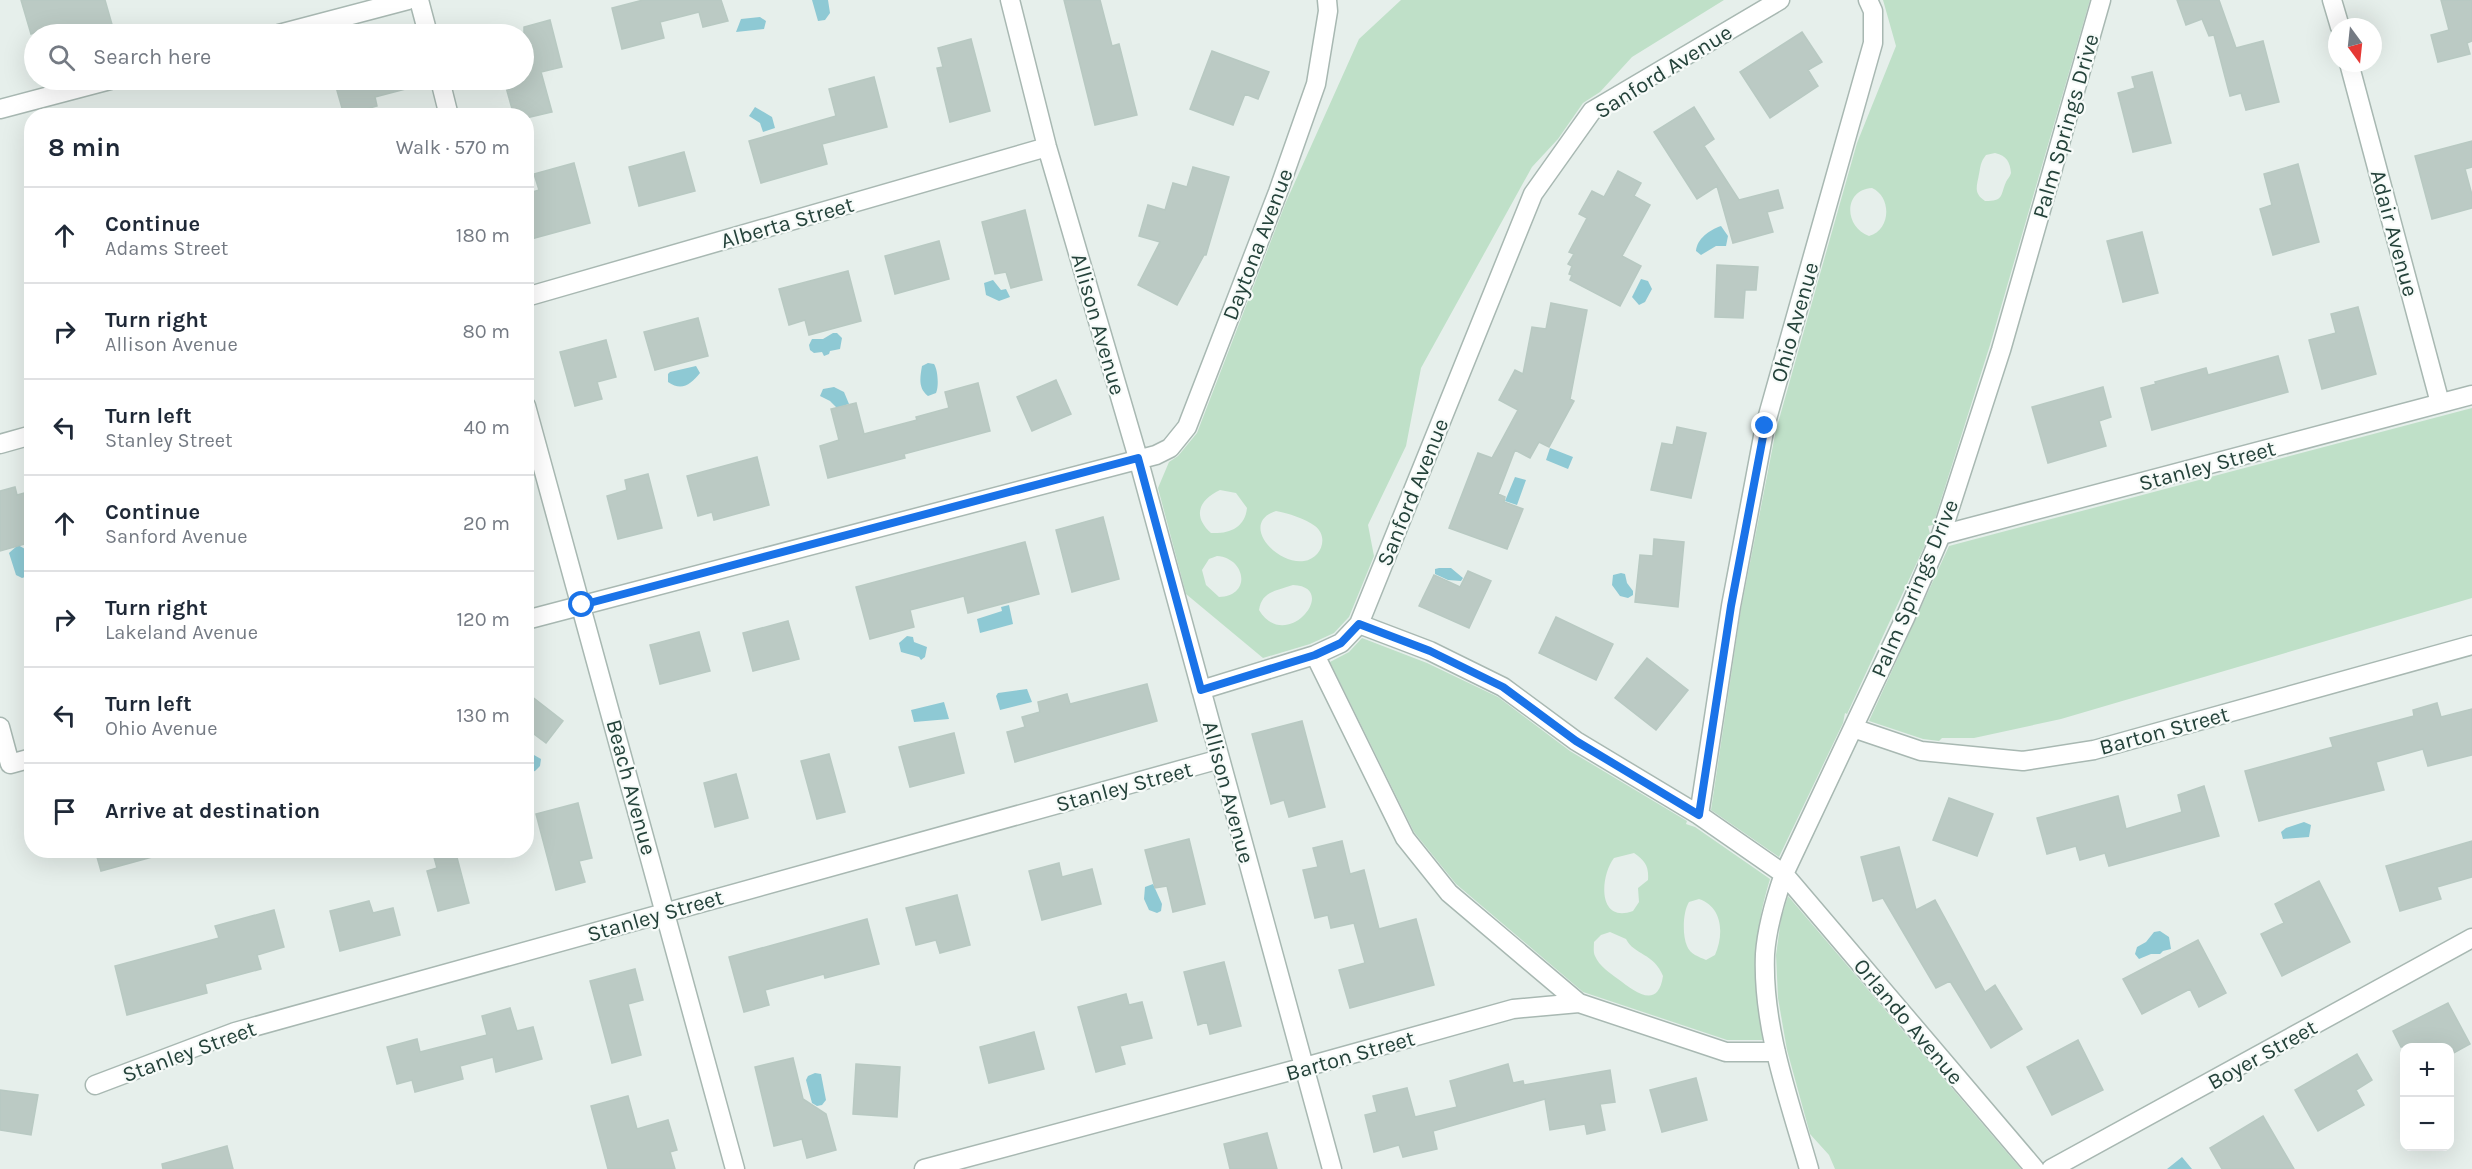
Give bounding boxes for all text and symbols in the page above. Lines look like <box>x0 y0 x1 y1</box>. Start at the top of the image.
north arrow <box>2328 18 2382 72</box>
street label: Sanford Avenue <box>1590 19 1737 124</box>
search box <box>24 24 534 90</box>
street label: Palm Springs Drive <box>2027 31 2105 222</box>
icon: search <box>45 41 78 74</box>
text: Search here <box>93 44 211 70</box>
text: 8 min <box>48 132 121 163</box>
text: Walk · 570 m <box>396 136 510 159</box>
street label: Daytona Avenue <box>1217 165 1299 324</box>
street label: Adair Avenue <box>2365 167 2423 299</box>
street label: Alberta Street <box>718 192 857 254</box>
text: Continue <box>105 211 200 237</box>
icon: ahead <box>48 219 81 252</box>
text: 180 m <box>456 224 510 247</box>
text: Adams Street <box>105 237 228 260</box>
street label: Allison Avenue <box>1065 251 1131 398</box>
street label: Ohio Avenue <box>1765 259 1825 385</box>
text: Turn right <box>105 307 208 333</box>
icon: right <box>48 315 81 348</box>
text: 80 m <box>462 320 510 343</box>
text: Allison Avenue <box>105 333 238 356</box>
text: Turn left <box>105 403 192 429</box>
icon: left <box>48 411 81 444</box>
route end <box>1751 412 1777 438</box>
street label: Sanford Avenue <box>1371 415 1454 570</box>
text: 40 m <box>464 416 510 439</box>
text: Stanley Street <box>105 429 233 452</box>
street label: Stanley Street <box>2136 435 2278 497</box>
street label: Palm Springs Drive <box>1866 495 1964 681</box>
text: Continue <box>105 499 200 525</box>
icon: ahead <box>48 507 81 540</box>
text: 20 m <box>463 512 510 535</box>
text: Sanford Avenue <box>105 525 248 548</box>
route start <box>568 591 594 617</box>
text: Turn right <box>105 595 208 621</box>
icon: right <box>48 603 81 636</box>
text: 120 m <box>456 608 510 631</box>
text: Lakeland Avenue <box>105 621 258 644</box>
text: Turn left <box>105 691 192 717</box>
icon: left <box>48 699 81 732</box>
street label: Barton Street <box>2097 701 2232 761</box>
text: 130 m <box>456 704 510 727</box>
text: Ohio Avenue <box>105 717 217 740</box>
street label: Beach Avenue <box>600 717 662 858</box>
street label: Allison Avenue <box>1197 718 1259 866</box>
street label: Stanley Street <box>1053 756 1195 818</box>
icon: arrive <box>48 795 81 828</box>
text: Arrive at destination <box>105 798 320 824</box>
street label: Stanley Street <box>584 884 726 948</box>
street label: Orlando Avenue <box>1848 953 1968 1090</box>
street label: Boyer Street <box>2203 1014 2322 1096</box>
street label: Stanley Street <box>119 1016 260 1088</box>
street label: Barton Street <box>1283 1025 1418 1087</box>
map controls <box>2400 1043 2454 1151</box>
button: + <box>2400 1043 2454 1097</box>
button: − <box>2400 1097 2454 1151</box>

